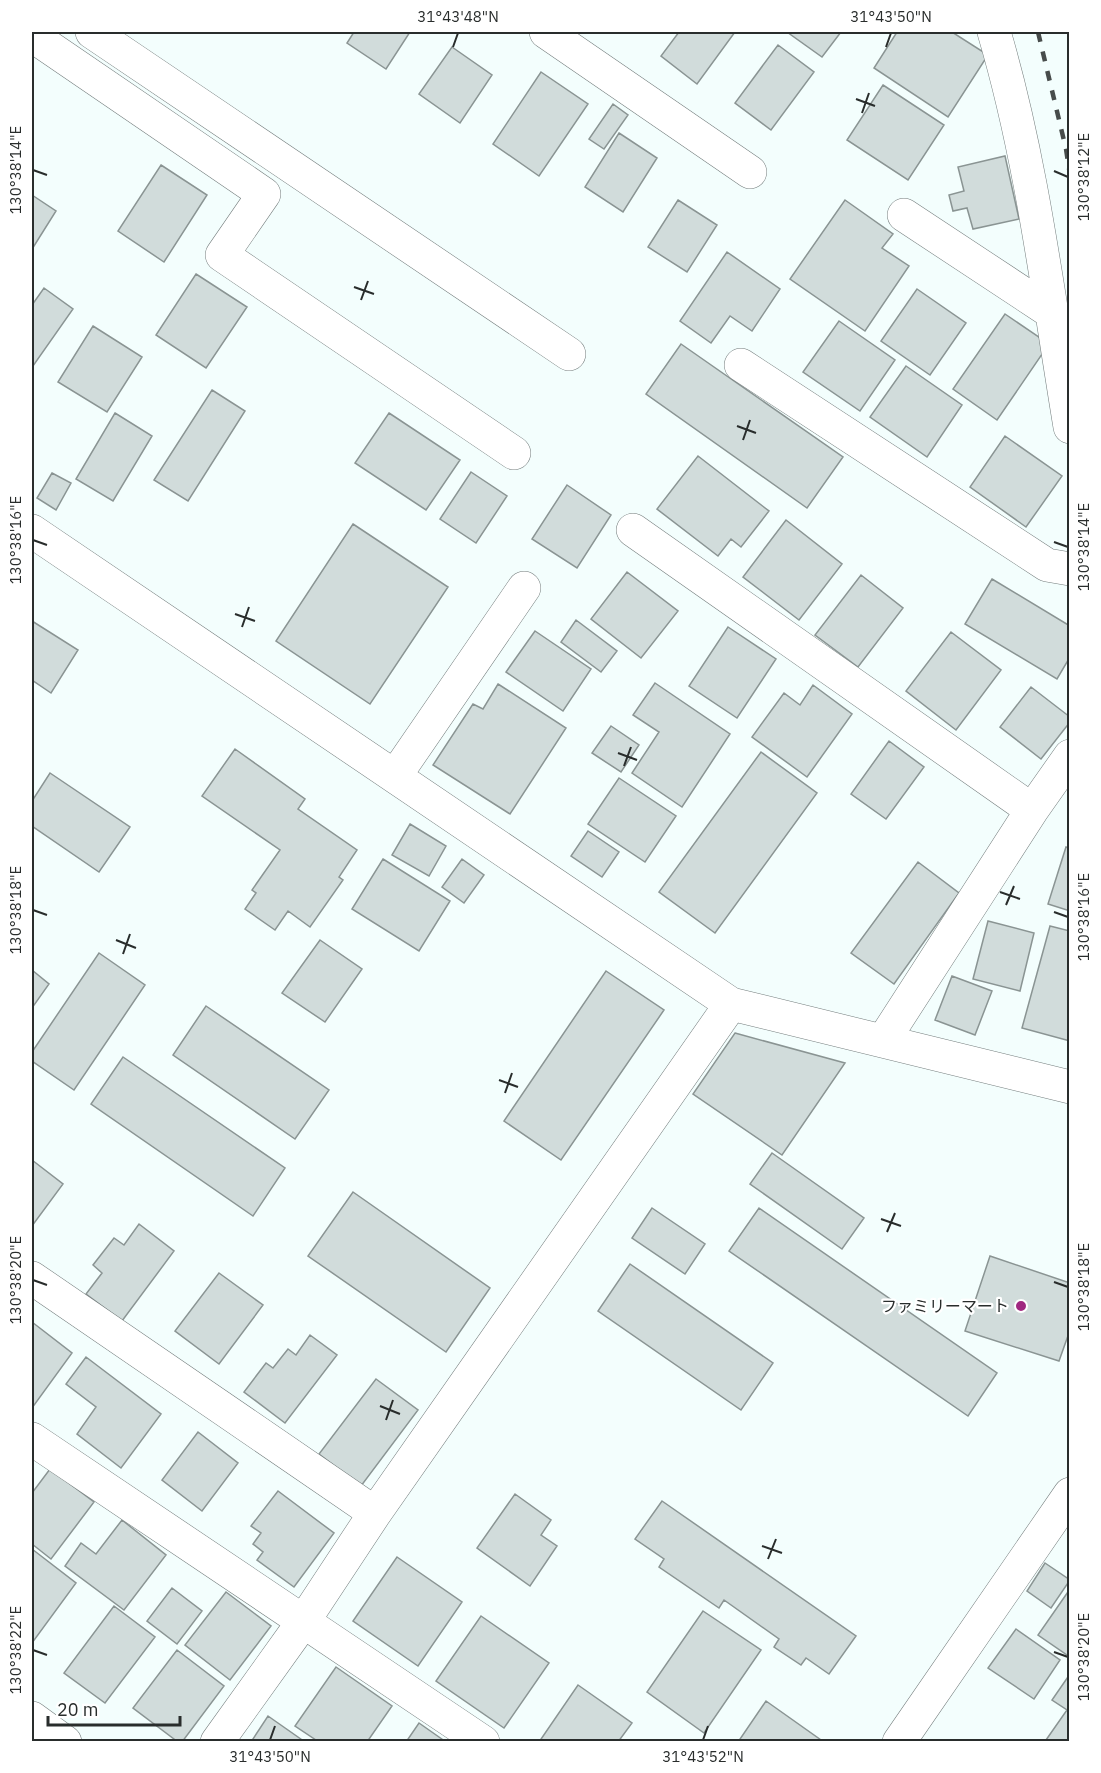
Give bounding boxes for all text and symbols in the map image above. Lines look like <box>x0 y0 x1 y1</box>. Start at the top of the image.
text: 31°43'48"N <box>417 7 499 26</box>
text: 31°43'50"N <box>850 7 932 26</box>
text: 130°38'14"E <box>6 126 25 214</box>
text: 130°38'12"E <box>1074 133 1093 221</box>
text: 130°38'16"E <box>6 496 25 584</box>
text: 130°38'14"E <box>1074 503 1093 591</box>
text: 130°38'18"E <box>6 866 25 954</box>
text: 130°38'16"E <box>1074 873 1093 961</box>
text: 130°38'20"E <box>6 1236 25 1324</box>
text: 130°38'18"E <box>1074 1243 1093 1331</box>
place label: ファミリーマート <box>881 1296 1009 1316</box>
marker: ファミリーマート <box>1014 1299 1028 1313</box>
text: 130°38'22"E <box>6 1606 25 1694</box>
text: 130°38'20"E <box>1074 1613 1093 1701</box>
scale bar <box>48 1689 180 1727</box>
text: 20 m <box>57 1698 99 1721</box>
text: 31°43'50"N <box>229 1747 311 1766</box>
text: 31°43'52"N <box>662 1747 744 1766</box>

